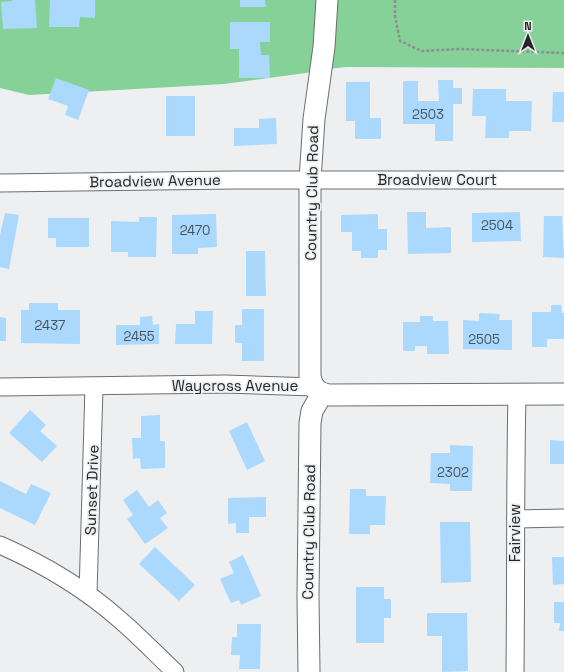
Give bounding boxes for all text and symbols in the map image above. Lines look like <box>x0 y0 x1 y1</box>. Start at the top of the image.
north arrow <box>508 16 548 56</box>
text: N <box>524 19 532 33</box>
house number: 2503 <box>412 106 444 123</box>
street label: Country Club Road <box>301 125 322 261</box>
street label: Broadview Avenue <box>89 170 221 191</box>
street label: Broadview Court <box>377 170 497 189</box>
house number: 2504 <box>481 217 513 234</box>
house number: 2470 <box>180 222 210 239</box>
house number: 2437 <box>35 317 65 334</box>
house number: 2455 <box>123 328 155 345</box>
house number: 2505 <box>468 331 500 348</box>
street label: Waycross Avenue <box>172 376 298 395</box>
street label: Sunset Drive <box>80 444 103 536</box>
street label: Country Club Road <box>298 464 319 600</box>
house number: 2302 <box>437 464 469 481</box>
street label: Fairview <box>505 504 524 562</box>

